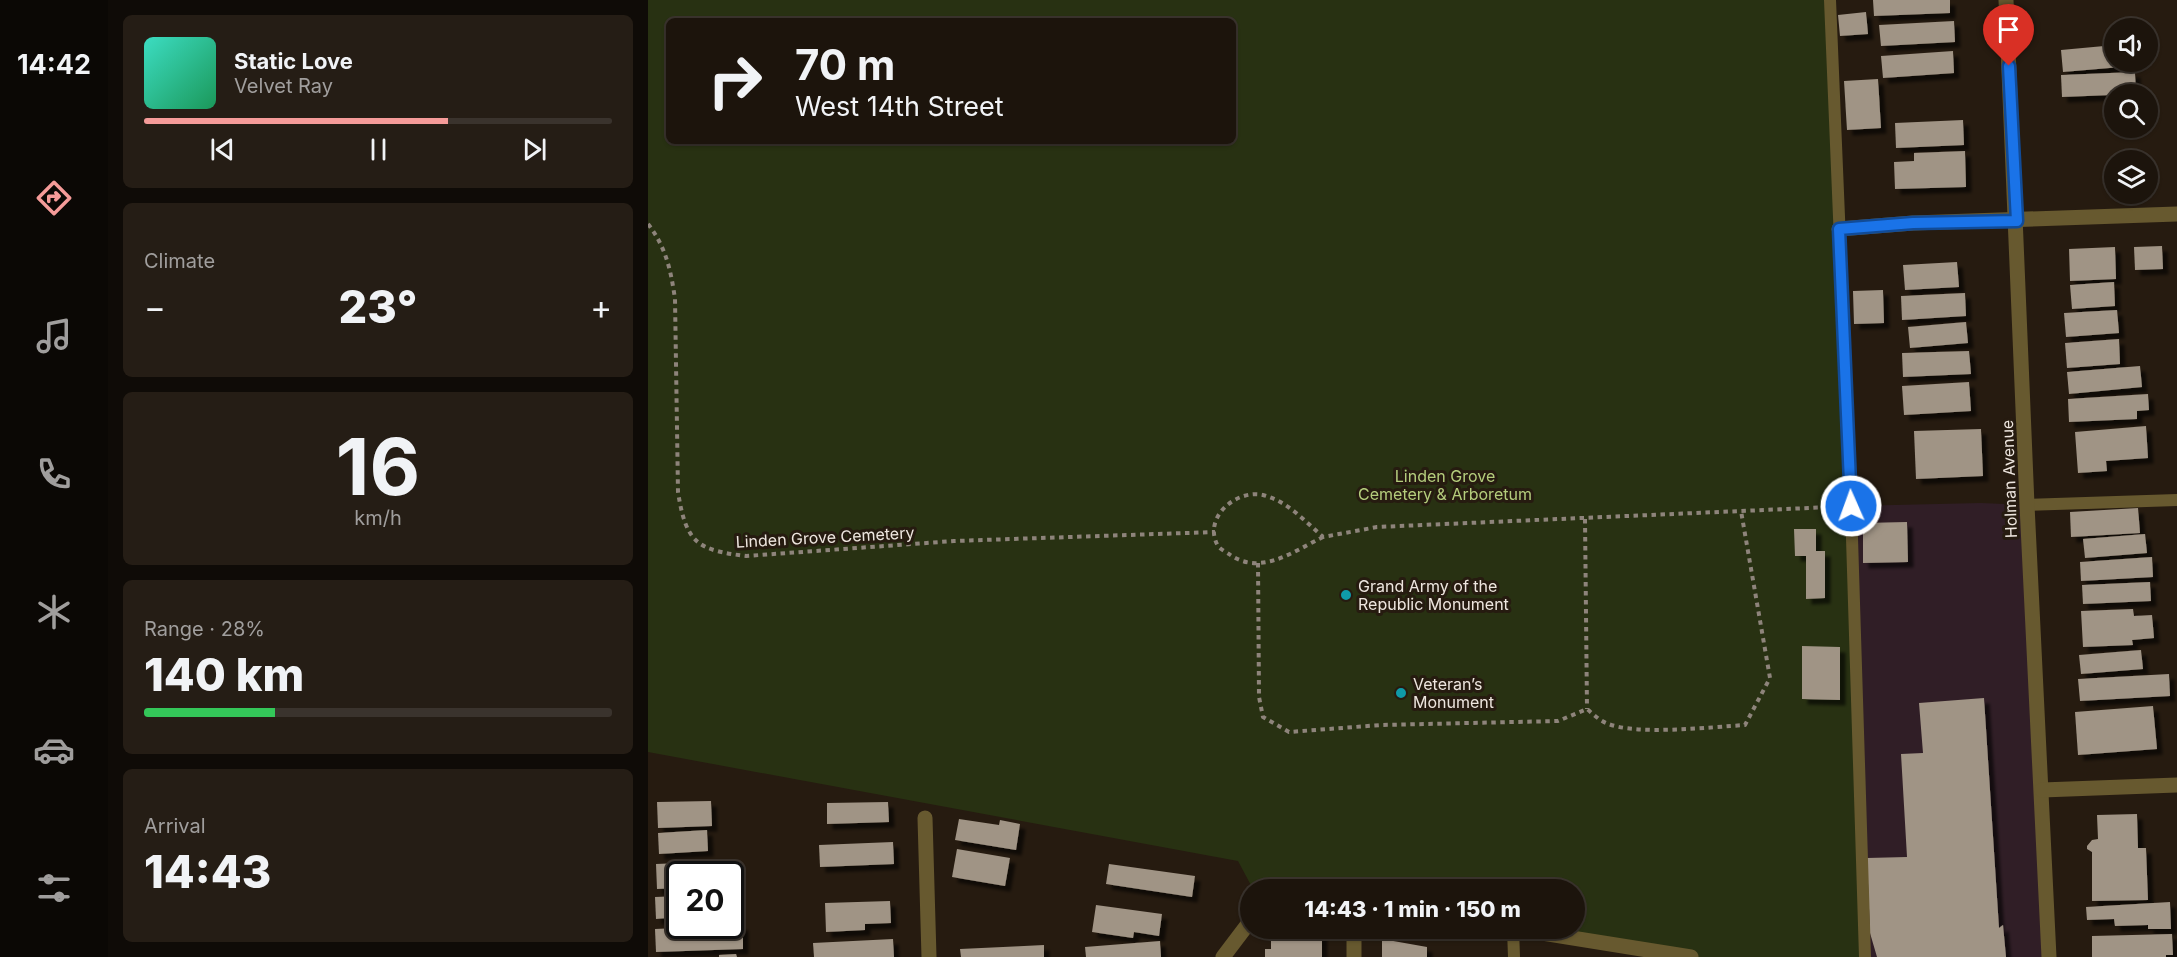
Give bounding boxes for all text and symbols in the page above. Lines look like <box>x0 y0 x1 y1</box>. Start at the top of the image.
pin <box>1983 4 2034 66</box>
icon: arrive <box>1992 13 2025 46</box>
map controls <box>2104 18 2158 204</box>
button: sound <box>2104 18 2158 72</box>
text: 70 m <box>795 39 895 90</box>
icon: right <box>696 42 774 120</box>
text: 14:42 <box>17 48 91 81</box>
text: Static Love <box>234 48 353 74</box>
text: Velvet Ray <box>234 74 333 98</box>
button: search <box>2104 84 2158 138</box>
text: West 14th Street <box>795 90 1004 123</box>
icon: previous <box>206 133 239 166</box>
icon: pause <box>362 133 395 166</box>
icon: next <box>518 133 551 166</box>
button: layers <box>2104 150 2158 204</box>
icon: directions <box>33 177 75 219</box>
text: Climate <box>144 249 215 273</box>
text: 23° <box>339 279 417 334</box>
text: − <box>144 287 166 327</box>
text: + <box>590 287 612 327</box>
icon: music <box>33 315 75 357</box>
text: 16 <box>336 419 420 514</box>
street label: Holman Avenue <box>1997 419 2021 539</box>
icon: phone <box>33 453 75 495</box>
park label: Linden Grove Cemetery & Arboretum <box>1358 466 1532 504</box>
position arrow <box>1819 474 1883 538</box>
text: km/h <box>354 506 402 530</box>
street label: Linden Grove Cemetery <box>735 522 915 552</box>
place label: Grand Army of the Republic Monument <box>1358 576 1509 614</box>
marker: Grand Army of the Republic Monument <box>1339 588 1353 602</box>
icon: climate <box>33 591 75 633</box>
text: Range · 28% <box>144 617 265 641</box>
text: 140 km <box>144 647 304 702</box>
place label: Veteran’s Monument <box>1413 674 1494 712</box>
marker: Veteran’s Monument <box>1394 686 1408 700</box>
icon: car <box>33 729 75 771</box>
text: Arrival <box>144 814 206 838</box>
text: 14:43 <box>144 844 271 899</box>
speed limit sign: 20 <box>666 861 744 939</box>
icon: filters <box>33 867 75 909</box>
text: 14:43 · 1 min · 150 m <box>1304 896 1521 922</box>

